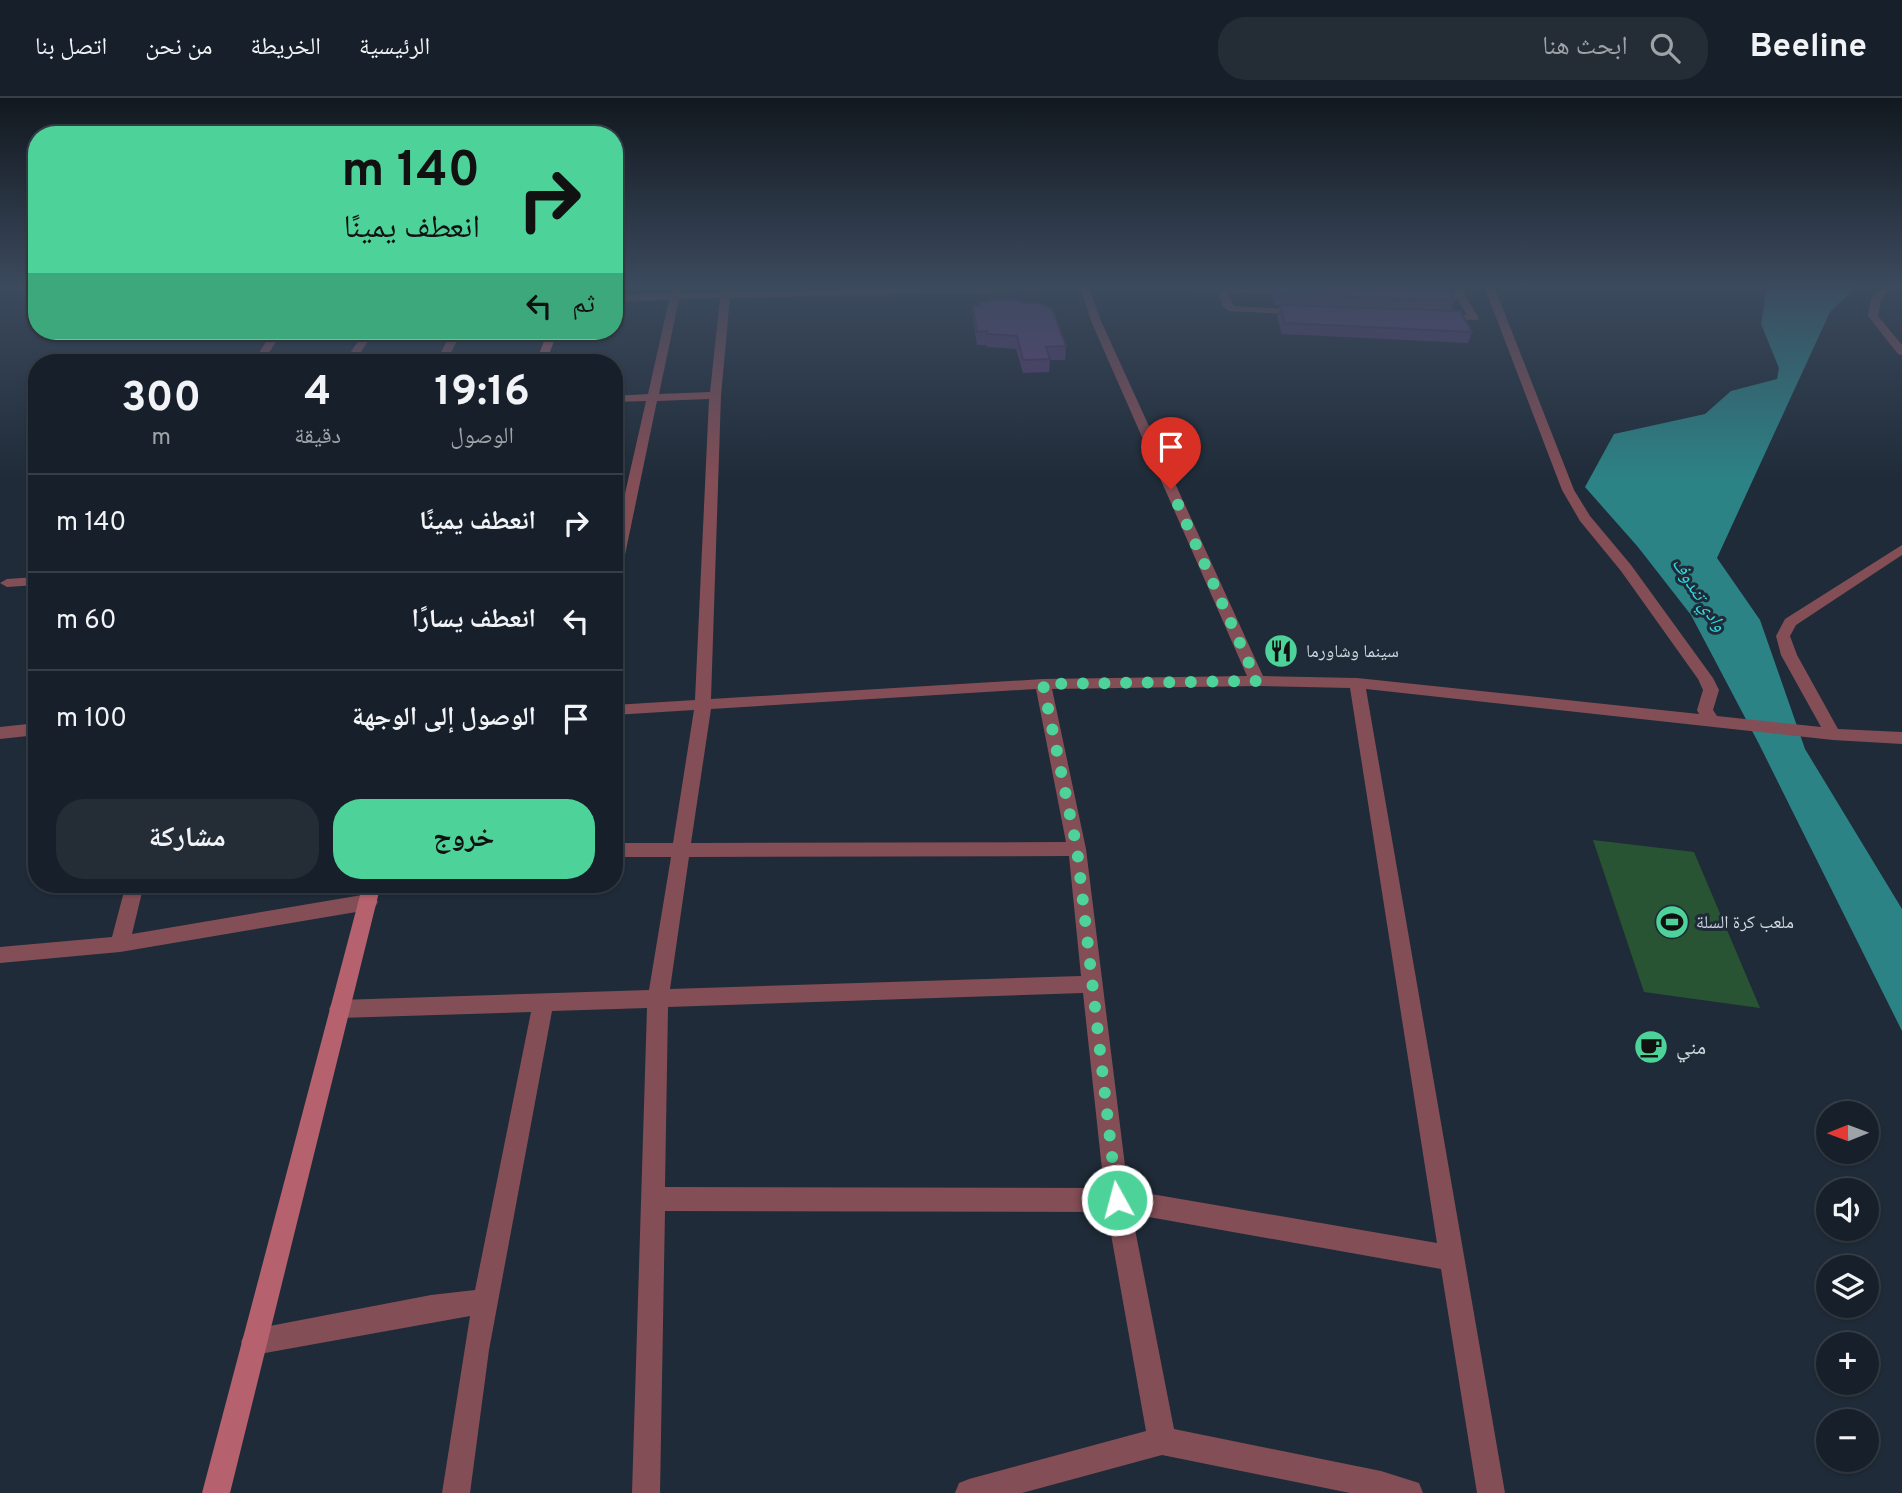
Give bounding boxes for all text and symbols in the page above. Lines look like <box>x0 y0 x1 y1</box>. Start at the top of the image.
search box <box>1218 17 1708 80</box>
text: Beeline <box>1750 27 1867 69</box>
icon: search <box>1646 29 1684 67</box>
text: ابحث هنا <box>1542 31 1628 64</box>
text: اتصل بنا <box>35 33 107 63</box>
text: من نحن <box>145 33 212 63</box>
text: الخريطة <box>250 33 321 63</box>
text: الرئيسية <box>359 33 430 63</box>
text: 140 m <box>341 142 480 204</box>
icon: right <box>504 154 595 245</box>
text: انعطف يمينًا <box>343 209 480 249</box>
icon: left <box>520 287 558 325</box>
text: ثم <box>572 289 595 322</box>
text: 4 <box>304 367 331 420</box>
text: 19:16 <box>434 367 530 420</box>
text: 300 <box>121 373 201 426</box>
pin <box>1141 417 1201 489</box>
text: دقيقة <box>294 423 341 452</box>
text: الوصول <box>450 423 514 452</box>
text: m <box>151 424 171 453</box>
icon: arrive <box>1152 428 1190 466</box>
icon: right <box>557 504 595 542</box>
text: انعطف يمينًا <box>419 506 536 539</box>
text: 140 m <box>56 507 126 540</box>
water label: وادي تندوف <box>1664 554 1731 638</box>
icon: left <box>557 602 595 640</box>
text: انعطف يسارًا <box>412 604 536 637</box>
text: 60 m <box>56 605 116 638</box>
restaurant icon: سينما وشاورما <box>1262 632 1300 670</box>
place label: سينما وشاورما <box>1306 641 1399 664</box>
icon: arrive <box>557 700 595 738</box>
text: الوصول إلى الوجهة <box>352 702 536 735</box>
text: 100 m <box>56 703 127 736</box>
button: مشاركة <box>56 799 319 879</box>
button: خروج <box>333 799 595 879</box>
sports icon: ملعب كرة السلة <box>1653 903 1691 941</box>
place label: ملعب كرة السلة <box>1696 912 1794 935</box>
cafe icon: مني <box>1632 1028 1670 1066</box>
place label: مني <box>1676 1035 1706 1063</box>
north arrow <box>1816 1101 1880 1164</box>
map controls <box>1816 1101 1879 1472</box>
position arrow <box>1080 1163 1154 1237</box>
button: sound <box>1816 1178 1879 1241</box>
button: layers <box>1816 1255 1879 1318</box>
button: + <box>1816 1332 1879 1395</box>
button: − <box>1816 1409 1879 1472</box>

